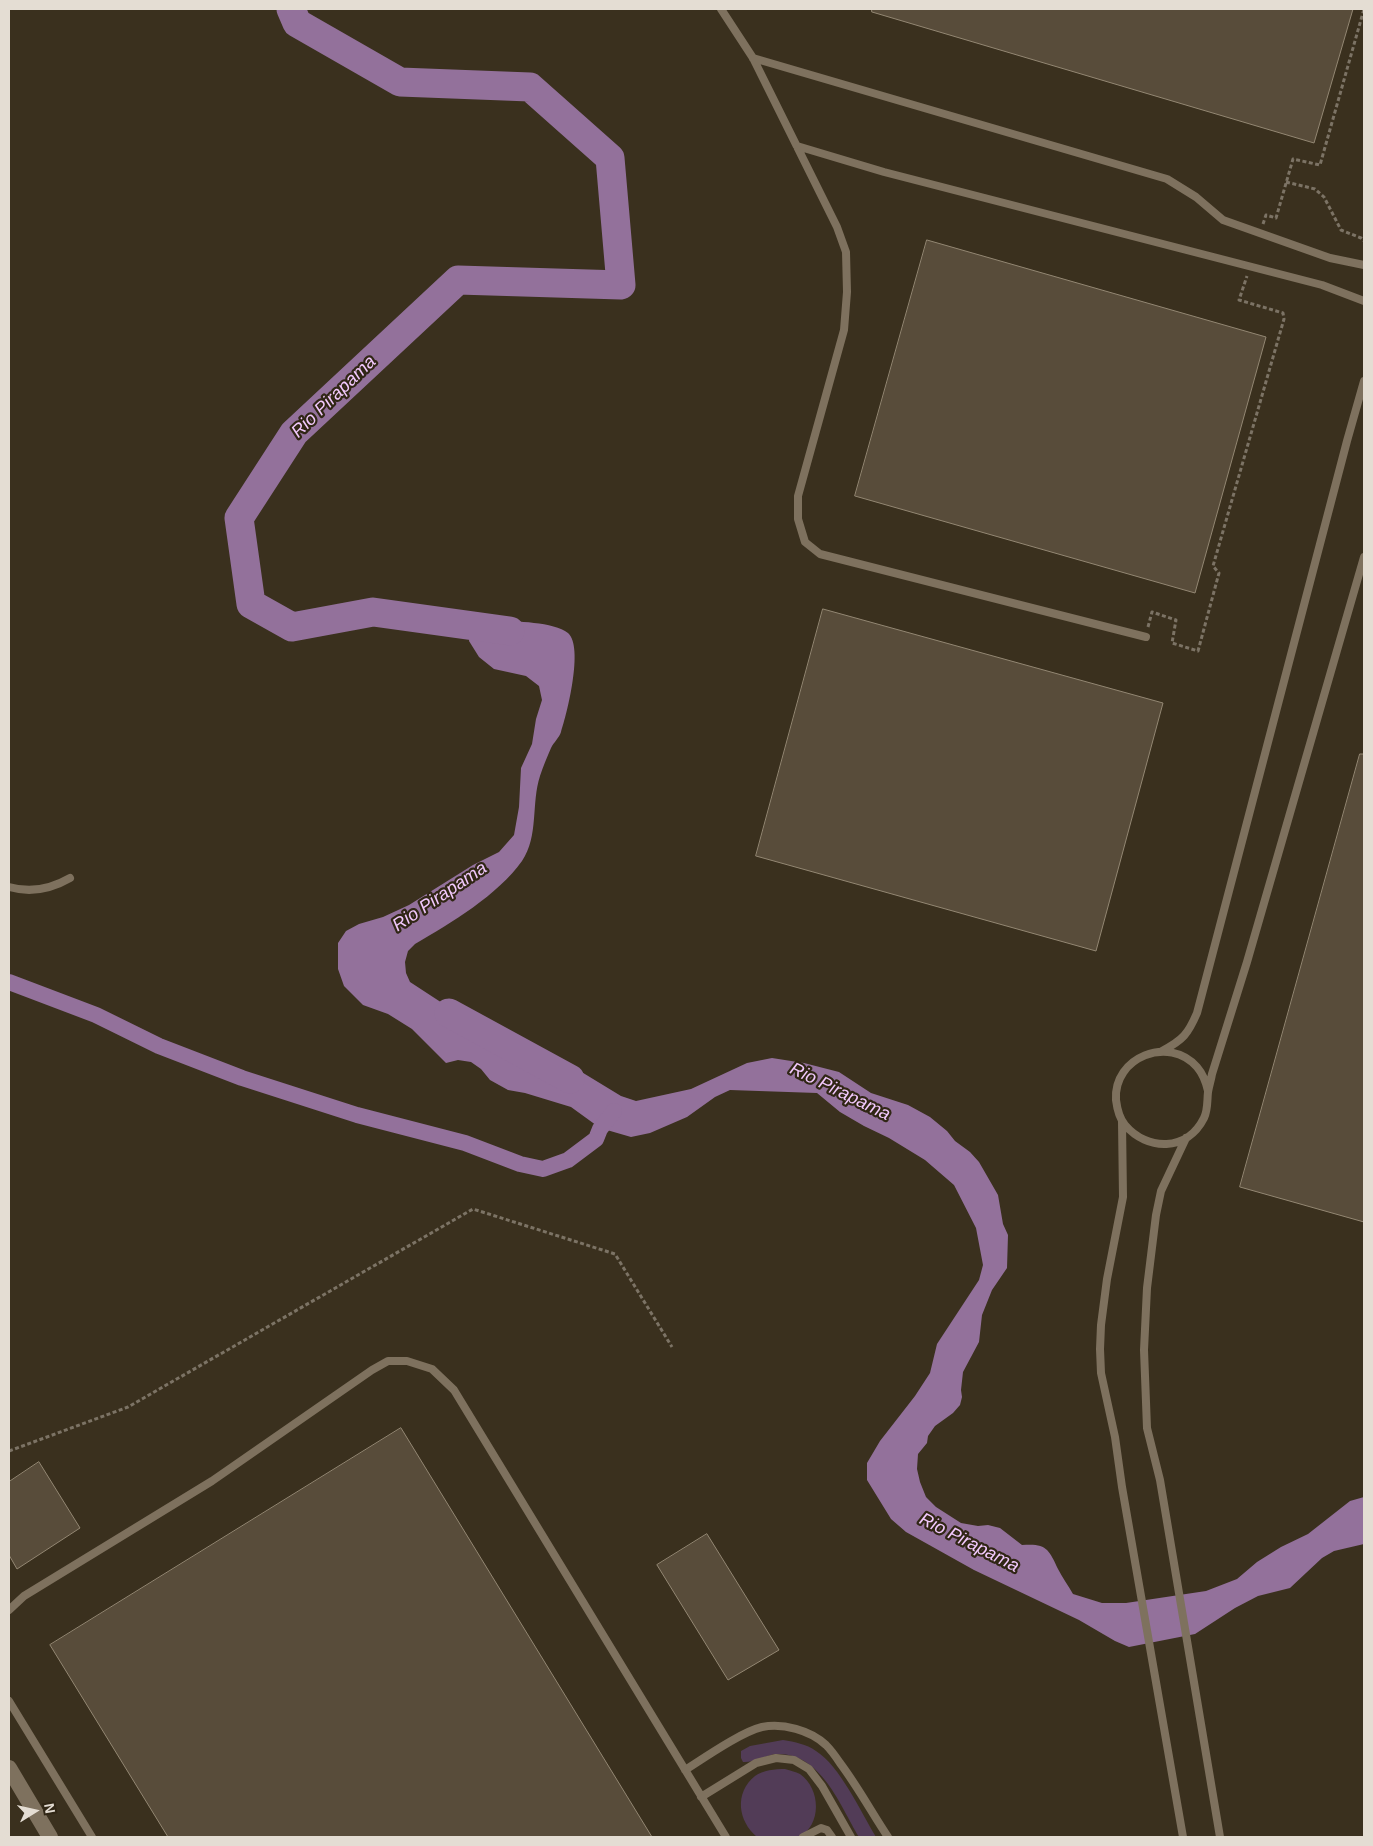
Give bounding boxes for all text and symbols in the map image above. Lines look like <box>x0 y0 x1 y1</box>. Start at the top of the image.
water label: Rio Pirapama <box>287 351 381 443</box>
water label: Rio Pirapama <box>389 858 491 936</box>
water label: Rio Pirapama <box>786 1058 894 1126</box>
water label: Rio Pirapama <box>916 1509 1022 1577</box>
north arrow <box>10 1786 60 1836</box>
text: N <box>41 1802 59 1815</box>

